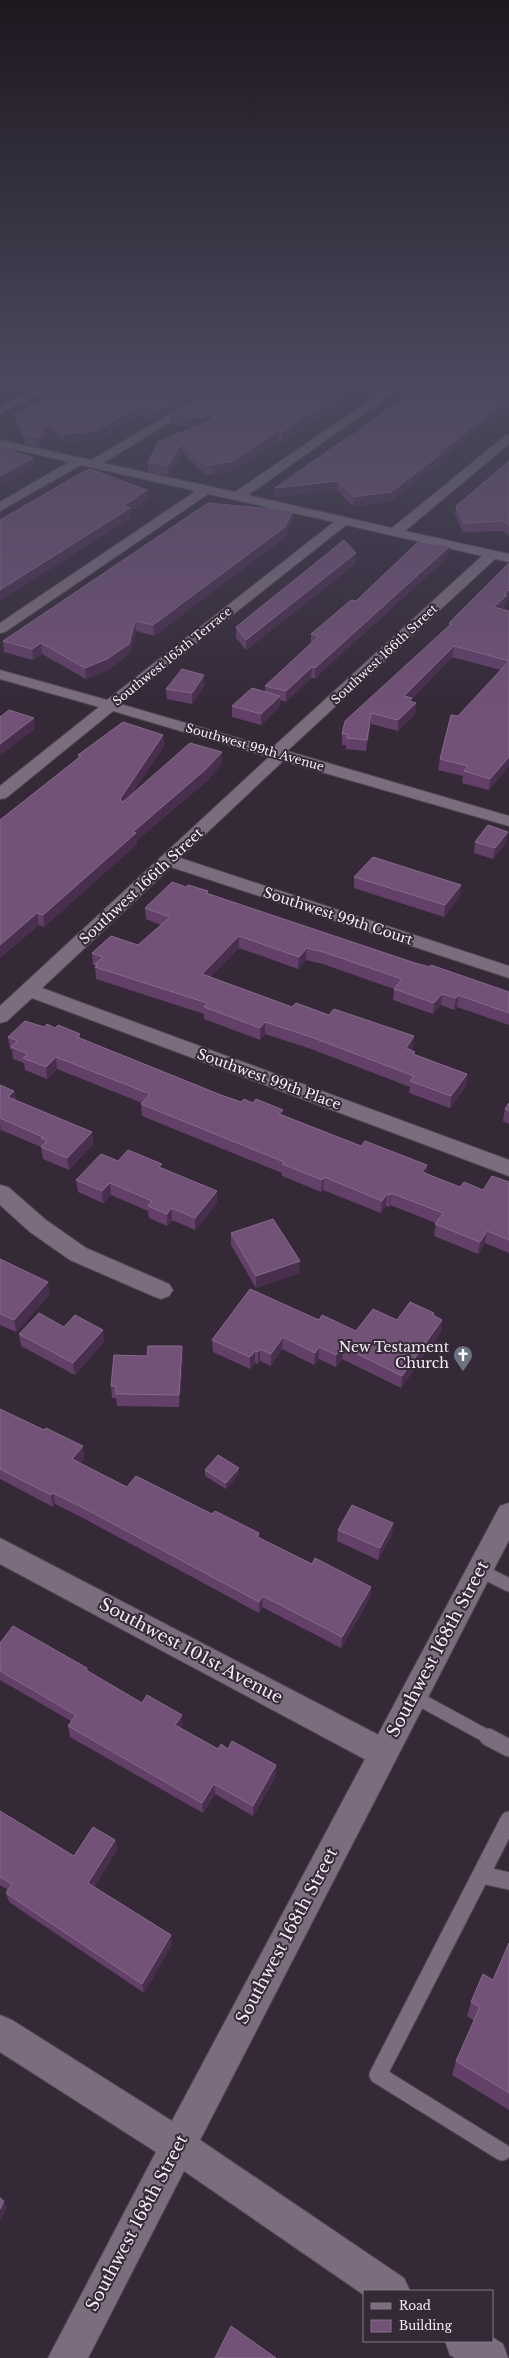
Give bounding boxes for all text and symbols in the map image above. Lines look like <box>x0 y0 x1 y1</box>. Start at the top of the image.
street label: Southwest 166th Street <box>328 601 441 707</box>
street label: Southwest 165th Terrace <box>109 603 235 709</box>
street label: Southwest 99th Avenue <box>184 720 326 774</box>
street label: Southwest 166th Street <box>75 823 207 948</box>
street label: Southwest 99th Court <box>261 883 416 949</box>
street label: Southwest 99th Place <box>195 1045 343 1113</box>
place label: New Testament Church <box>339 1338 450 1372</box>
church icon: New Testament Church <box>452 1344 474 1372</box>
street label: Southwest 168th Street <box>382 1557 494 1741</box>
street label: Southwest 101st Avenue <box>96 1594 286 1708</box>
street label: Southwest 168th Street <box>231 1844 343 2028</box>
street label: Southwest 168th Street <box>81 2131 193 2315</box>
legend <box>363 2290 493 2342</box>
text: Road <box>399 2298 431 2313</box>
text: Building <box>399 2318 453 2333</box>

